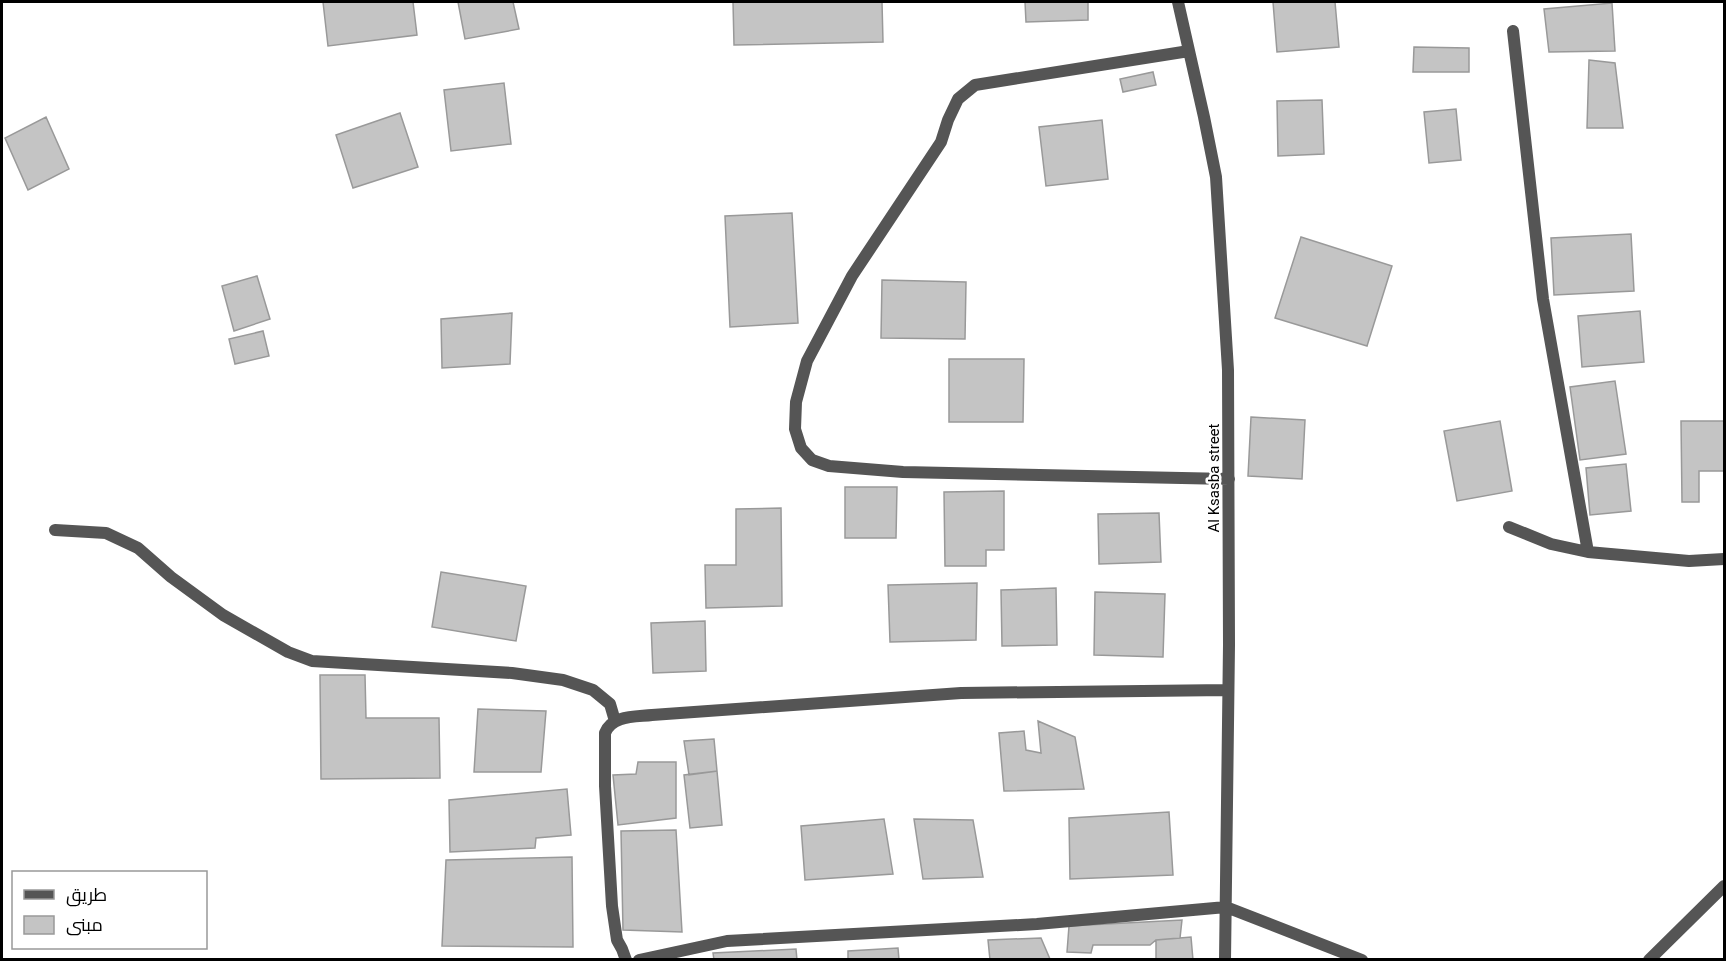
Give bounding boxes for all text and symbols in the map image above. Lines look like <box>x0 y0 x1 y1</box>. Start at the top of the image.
street label: Al Ksasba street <box>1205 423 1223 532</box>
legend <box>12 871 207 949</box>
text: طريق <box>66 884 107 907</box>
text: مبنى <box>66 914 103 936</box>

